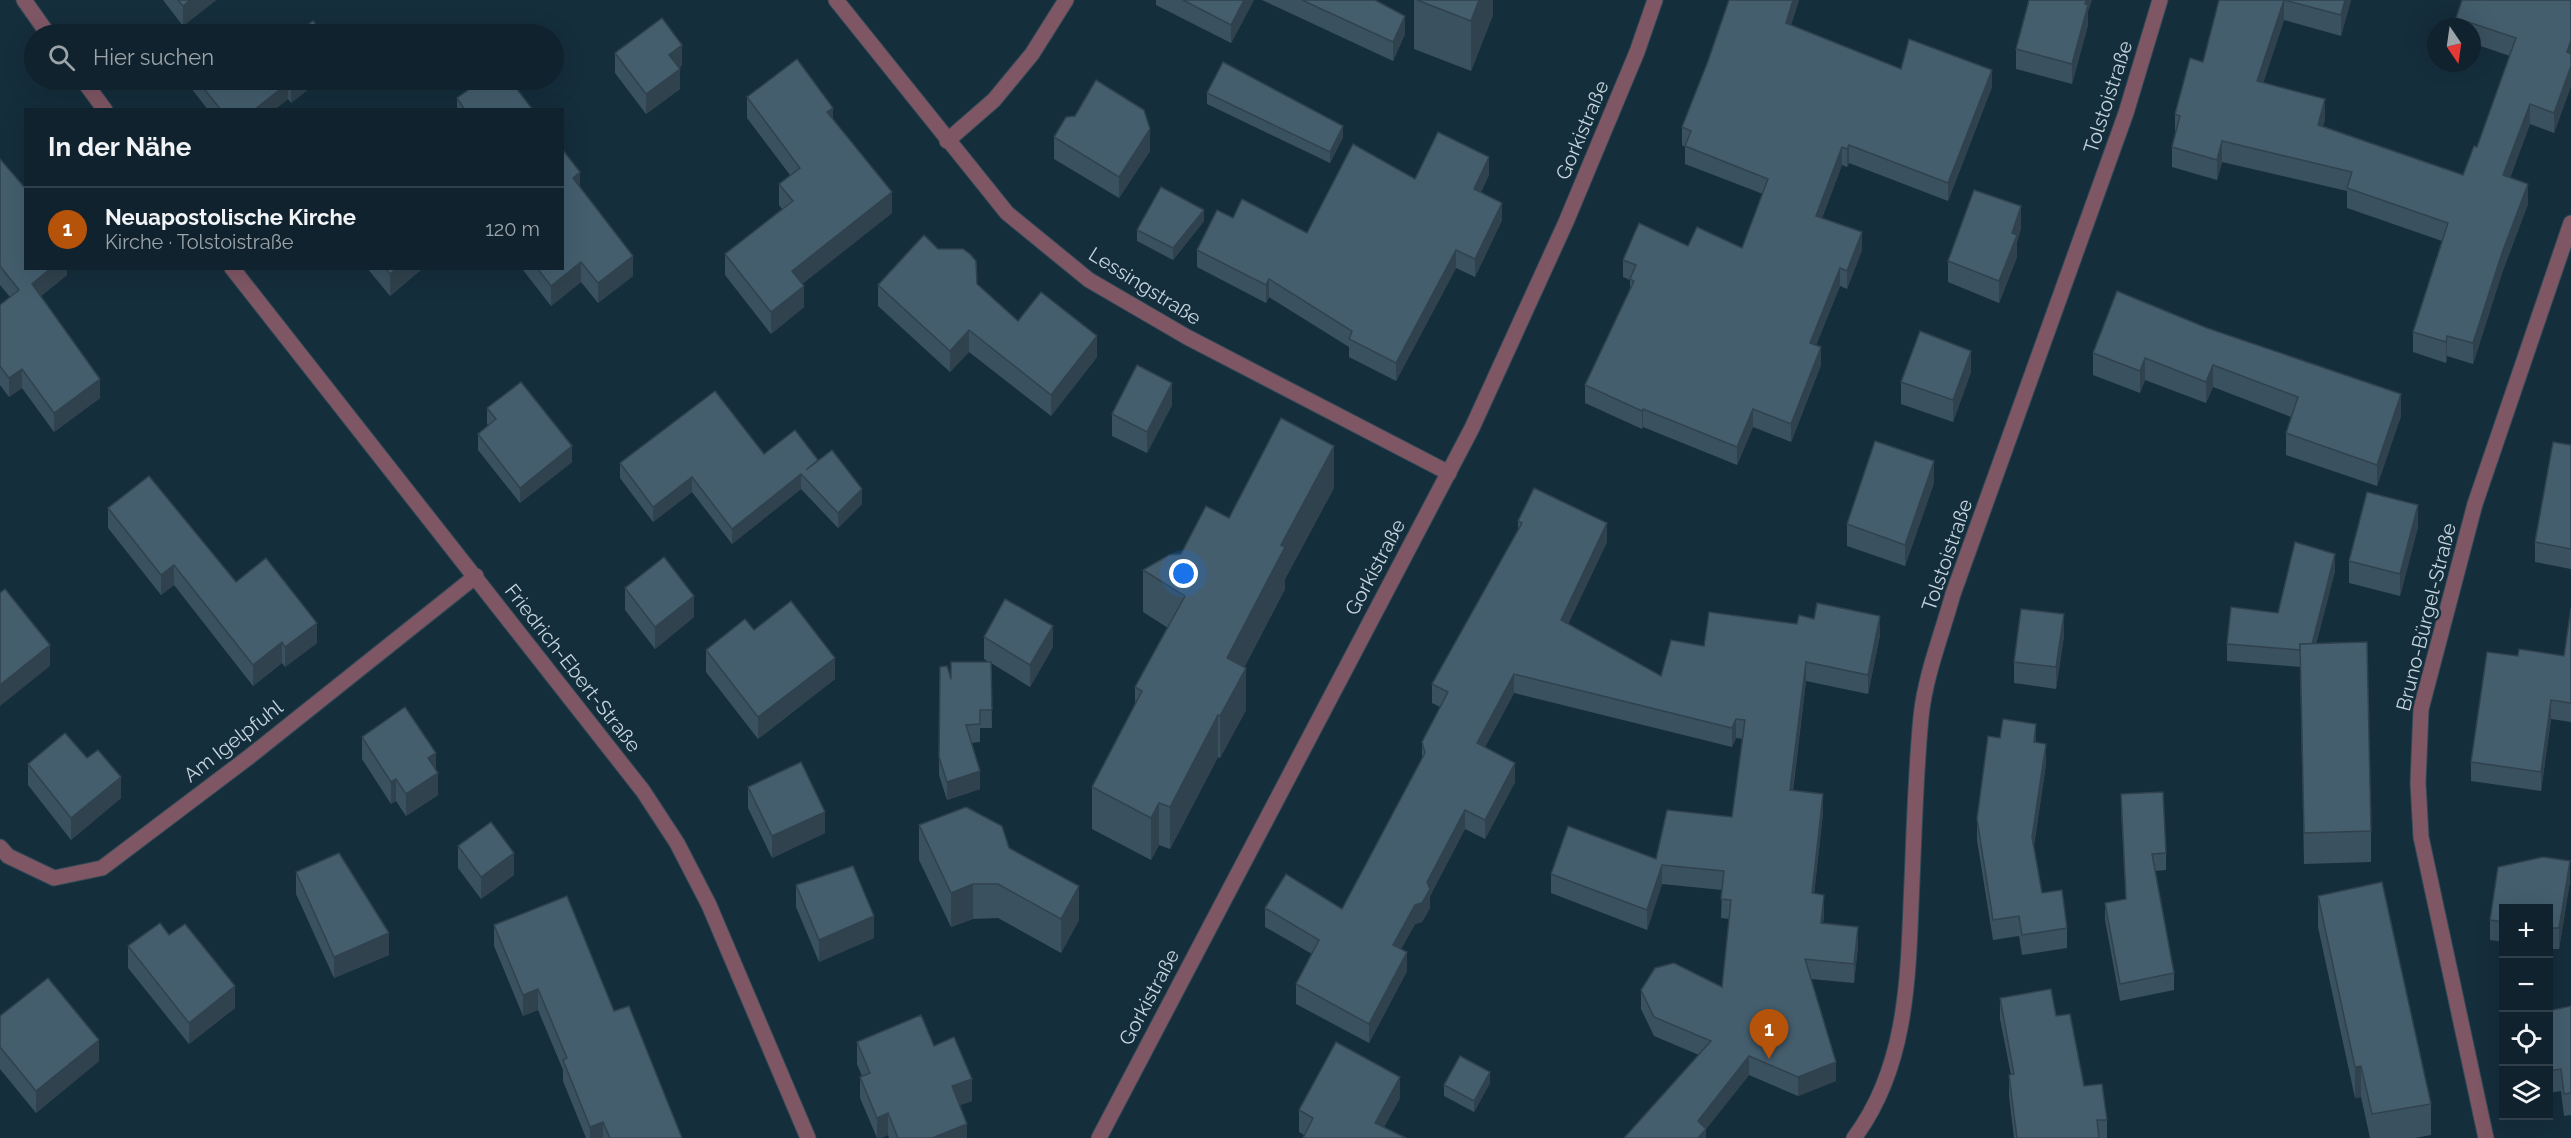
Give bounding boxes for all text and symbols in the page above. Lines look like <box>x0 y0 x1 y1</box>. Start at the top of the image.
north arrow <box>2427 18 2481 72</box>
search box <box>24 24 564 90</box>
street label: Tolstoistraße <box>2079 38 2138 156</box>
icon: search <box>45 41 78 74</box>
text: Hier suchen <box>93 44 214 70</box>
street label: Gorkistraße <box>1550 77 1614 183</box>
text: In der Nähe <box>48 132 191 162</box>
text: Neuapostolische Kirche <box>105 204 356 230</box>
text: 1 <box>63 217 72 241</box>
text: 120 m <box>485 217 540 241</box>
text: Kirche · Tolstoistraße <box>105 230 293 254</box>
street label: Lessingstraße <box>1084 242 1206 330</box>
street label: Tolstoistraße <box>1917 496 1977 614</box>
street label: Gorkistraße <box>1340 515 1410 619</box>
street label: Bruno-Bürgel-Straße <box>2391 520 2461 714</box>
your location <box>1169 559 1198 588</box>
street label: Friedrich-Ebert-Straße <box>500 579 646 757</box>
street label: Am Igelpfuhl <box>179 695 288 787</box>
map controls <box>2499 904 2553 1120</box>
button: + <box>2499 904 2553 958</box>
street label: Gorkistraße <box>1114 945 1184 1049</box>
button: − <box>2499 958 2553 1012</box>
pin: 1 <box>1750 1010 1788 1059</box>
button: locate <box>2499 1012 2553 1066</box>
button: layers <box>2499 1066 2553 1120</box>

